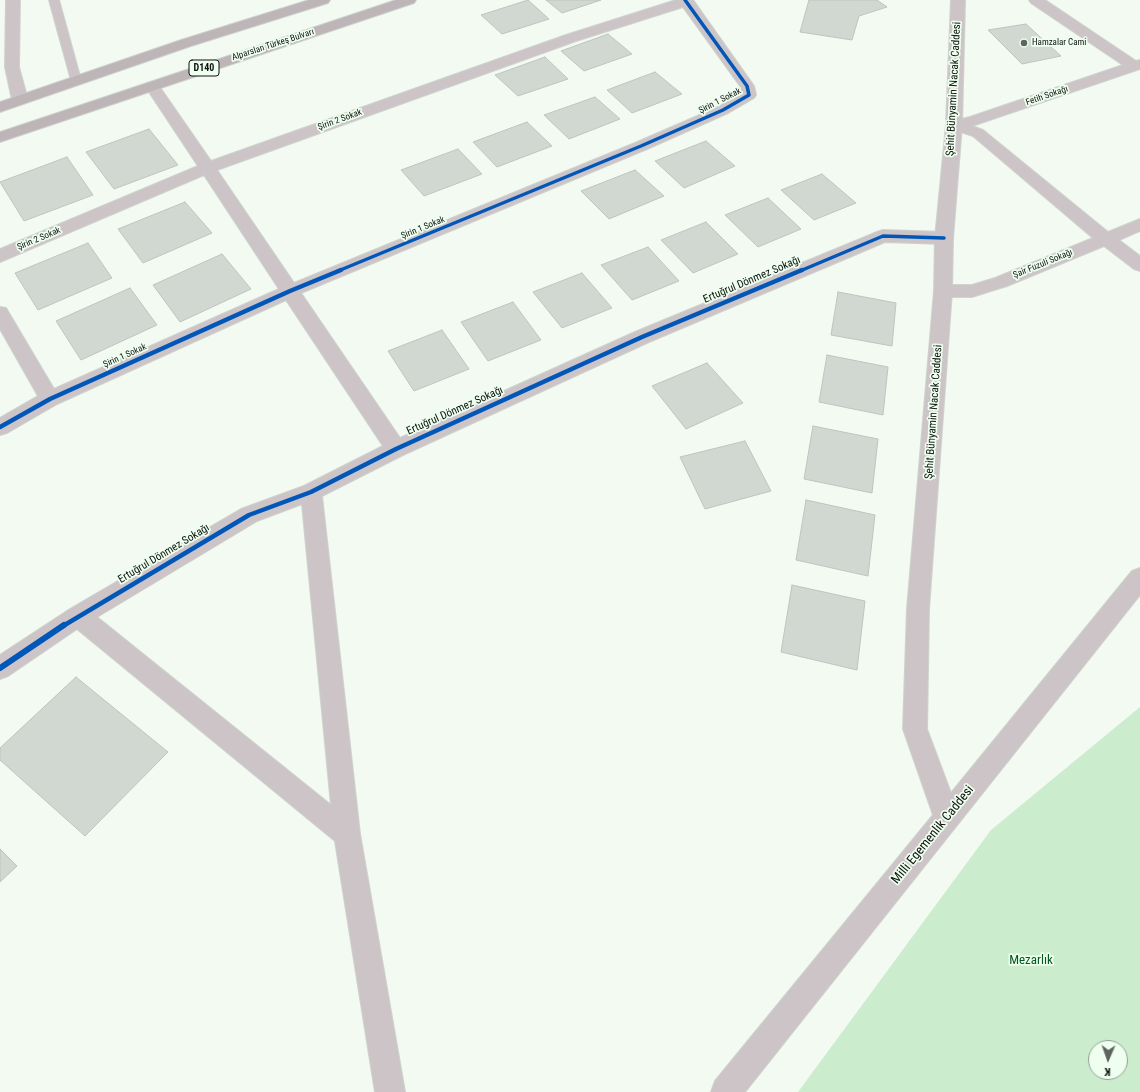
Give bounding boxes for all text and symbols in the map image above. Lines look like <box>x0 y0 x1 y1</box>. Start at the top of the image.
street label: Şehit Bünyamin Nacak Caddesi <box>944 21 964 157</box>
street label: Alparslan Türkeş Bulvarı <box>231 27 315 63</box>
marker: Hamzalar Cami <box>1019 38 1029 48</box>
place label: Hamzalar Cami <box>1032 38 1086 48</box>
road number: D140 <box>189 60 219 76</box>
street label: Fetih Sokağı <box>1025 84 1069 108</box>
street label: Şirin 1 Sokak <box>697 86 743 116</box>
street label: Şirin 2 Sokak <box>317 107 363 133</box>
street label: Şirin 1 Sokak <box>400 214 446 242</box>
street label: Şirin 2 Sokak <box>16 225 62 253</box>
street label: Şair Fuzuli Sokağı <box>1012 247 1074 281</box>
street label: Ertuğrul Dönmez Sokağı <box>701 254 803 306</box>
street label: Şirin 1 Sokak <box>102 342 148 370</box>
street label: Şehit Bünyamin Nacak Caddesi <box>923 344 945 480</box>
street label: Ertuğrul Dönmez Sokağı <box>405 384 505 438</box>
street label: Ertuğrul Dönmez Sokağı <box>116 522 212 586</box>
street label: Milli Egemenlik Caddesi <box>889 783 977 887</box>
park label: Mezarlık <box>1009 953 1053 969</box>
north arrow <box>1088 1040 1128 1080</box>
text: K <box>1104 1065 1111 1078</box>

